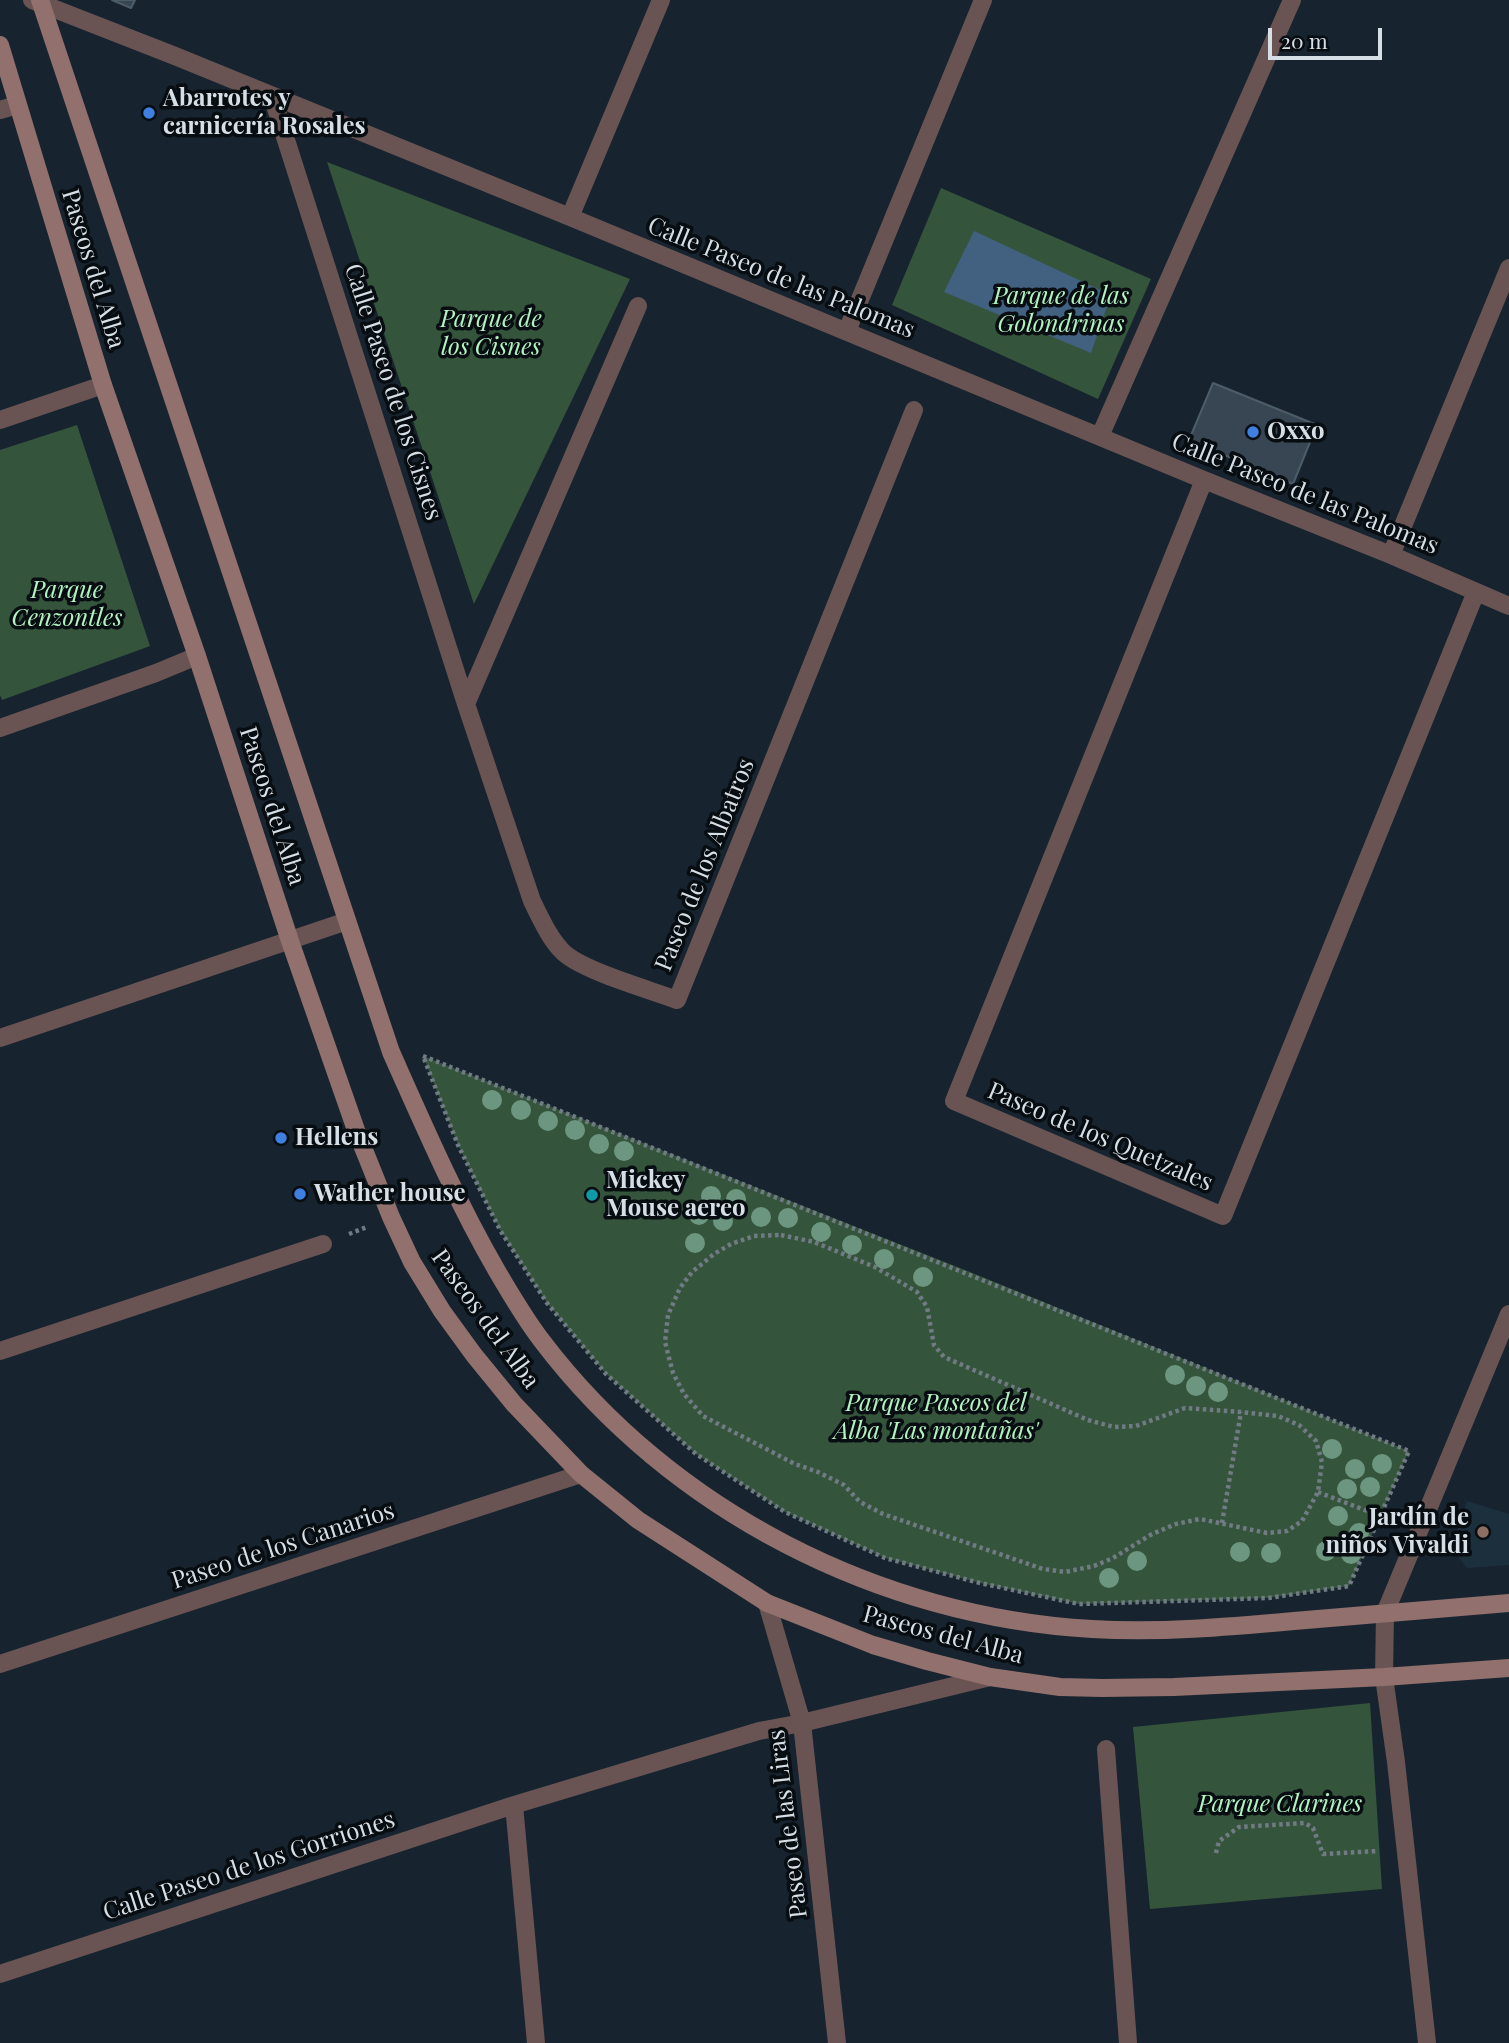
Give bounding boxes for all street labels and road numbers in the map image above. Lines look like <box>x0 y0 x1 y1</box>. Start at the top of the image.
street label: Paseos del Alba <box>55 186 131 352</box>
street label: Calle Paseo de las Palomas <box>643 211 919 345</box>
street label: Calle Paseo de los Cisnes <box>338 260 448 524</box>
street label: Calle Paseo de las Palomas <box>1167 427 1443 561</box>
street label: Paseos del Alba <box>233 723 311 889</box>
street label: Paseo de los Albatros <box>649 755 761 975</box>
street label: Paseo de los Quetzales <box>983 1077 1217 1197</box>
street label: Paseos del Alba <box>425 1244 545 1394</box>
street label: Paseo de los Canarios <box>168 1496 398 1596</box>
street label: Paseos del Alba <box>860 1600 1026 1670</box>
street label: Paseo de las Liras <box>762 1728 814 1920</box>
street label: Calle Paseo de los Gorriones <box>99 1805 399 1927</box>

